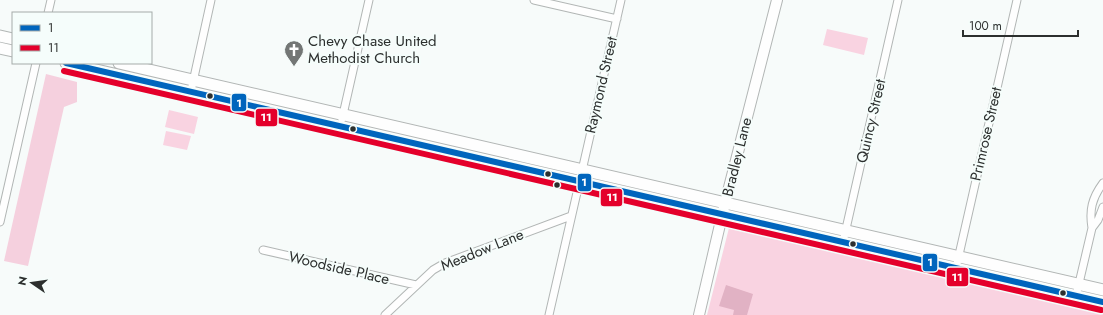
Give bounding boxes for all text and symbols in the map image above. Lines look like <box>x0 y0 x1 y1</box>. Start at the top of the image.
legend <box>12 12 152 64</box>
scale bar <box>963 12 1078 38</box>
text: 100 m <box>969 17 1002 35</box>
text: 1 <box>48 19 53 37</box>
place label: Chevy Chase United Methodist Church <box>308 30 436 69</box>
street label: Raymond Street <box>579 34 623 136</box>
text: 11 <box>48 39 59 57</box>
church icon: Chevy Chase United Methodist Church <box>283 39 305 67</box>
street label: Quincy Street <box>851 76 891 165</box>
street label: Primrose Street <box>965 84 1008 183</box>
unlabelled marker <box>205 91 215 101</box>
line badge: 1 <box>231 93 247 112</box>
text: 1 <box>236 95 242 111</box>
line badge: 11 <box>255 108 278 127</box>
text: 11 <box>260 109 272 125</box>
street label: Bradley Lane <box>717 115 758 199</box>
unlabelled marker <box>348 124 358 134</box>
unlabelled marker <box>543 169 553 179</box>
line badge: 1 <box>577 173 592 192</box>
text: 1 <box>581 174 587 190</box>
unlabelled marker <box>552 180 562 190</box>
line badge: 11 <box>600 188 623 207</box>
text: 11 <box>606 189 618 205</box>
street label: Meadow Lane <box>437 223 527 277</box>
unlabelled marker <box>848 239 858 249</box>
street label: Woodside Place <box>286 246 392 290</box>
line badge: 1 <box>922 253 938 272</box>
text: 1 <box>927 254 933 270</box>
north arrow <box>12 263 52 303</box>
line badge: 11 <box>946 267 969 287</box>
text: 11 <box>951 269 963 285</box>
text: N <box>13 275 31 287</box>
unlabelled marker <box>1058 288 1068 298</box>

